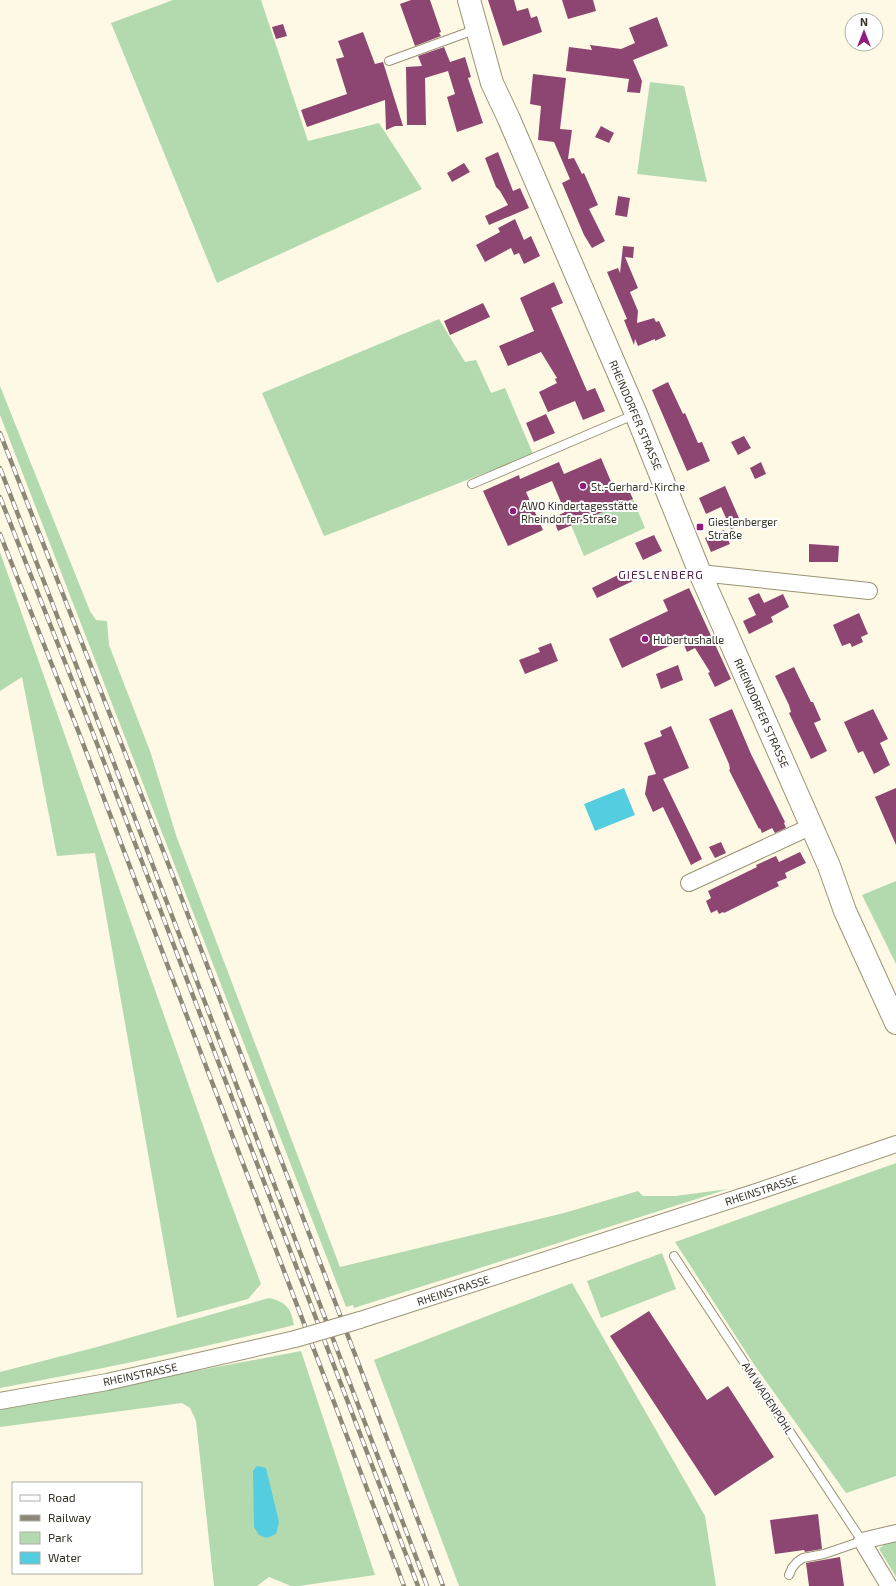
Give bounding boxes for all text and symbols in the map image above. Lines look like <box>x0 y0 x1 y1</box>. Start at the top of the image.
north arrow <box>844 12 884 52</box>
text: N <box>860 15 868 28</box>
street label: RHEINDORFER STRASSE <box>607 358 665 472</box>
place label: St.-Gerhard-Kirche <box>591 480 685 493</box>
marker: St.-Gerhard-Kirche <box>578 481 588 491</box>
place label: AWO Kindertagesstätte Rheindorfer Straße <box>521 499 638 525</box>
marker: AWO Kindertagesstätte Rheindorfer Straße <box>508 506 518 516</box>
place label: Gieslenberger Straße <box>708 515 778 541</box>
marker: Gieslenberger Straße <box>695 522 705 532</box>
district label: GIESLENBERG <box>618 567 704 581</box>
place label: Hubertushalle <box>653 633 724 646</box>
marker: Hubertushalle <box>640 634 650 644</box>
street label: RHEINDORFER STRASSE <box>732 656 792 770</box>
street label: RHEINSTRASSE <box>723 1172 799 1208</box>
street label: RHEINSTRASSE <box>415 1272 491 1308</box>
street label: AM WADENPOHL <box>740 1359 796 1437</box>
street label: RHEINSTRASSE <box>102 1360 178 1388</box>
legend <box>12 1482 142 1574</box>
text: Road <box>48 1490 76 1504</box>
text: Railway <box>48 1510 92 1524</box>
text: Park <box>48 1530 73 1544</box>
text: Water <box>48 1550 82 1564</box>

